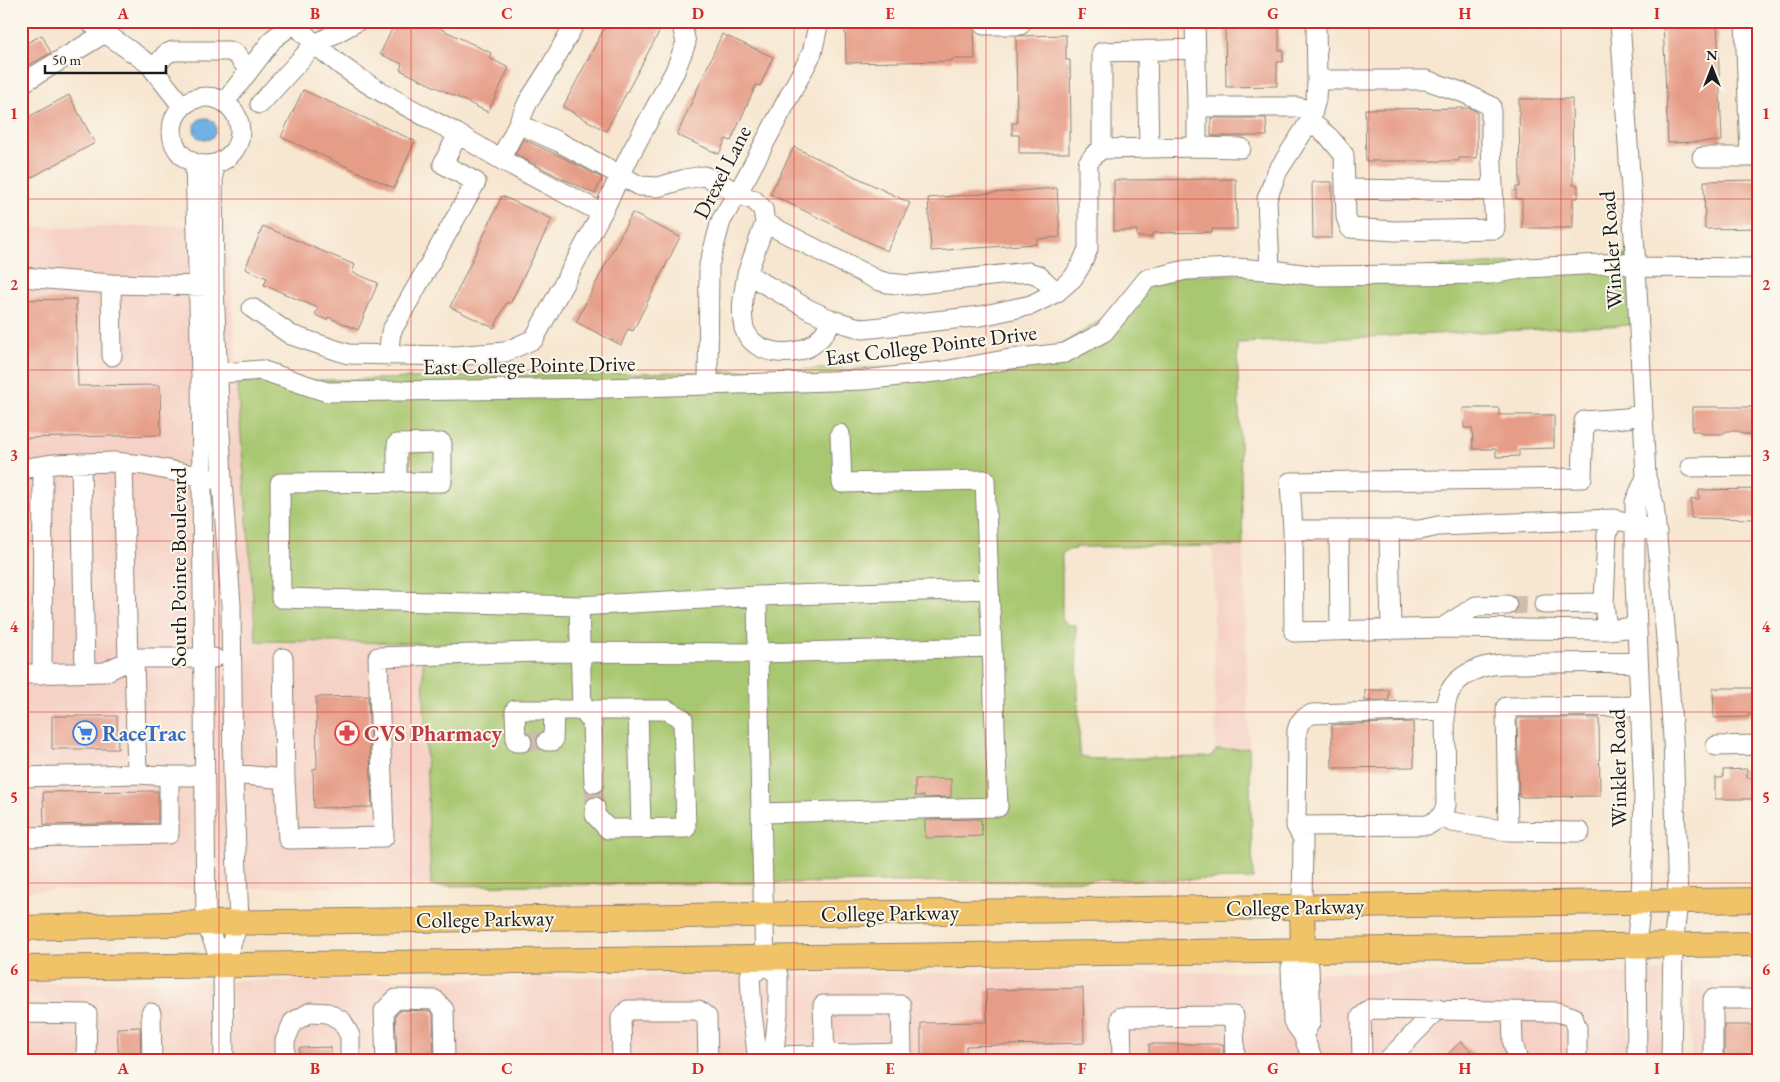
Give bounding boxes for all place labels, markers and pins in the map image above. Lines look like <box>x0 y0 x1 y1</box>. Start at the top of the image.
place label: RaceTrac <box>102 719 186 748</box>
place label: CVS Pharmacy <box>364 719 502 748</box>
supermarket icon: RaceTrac <box>72 720 98 746</box>
pharmacy icon: CVS Pharmacy <box>334 720 360 746</box>

